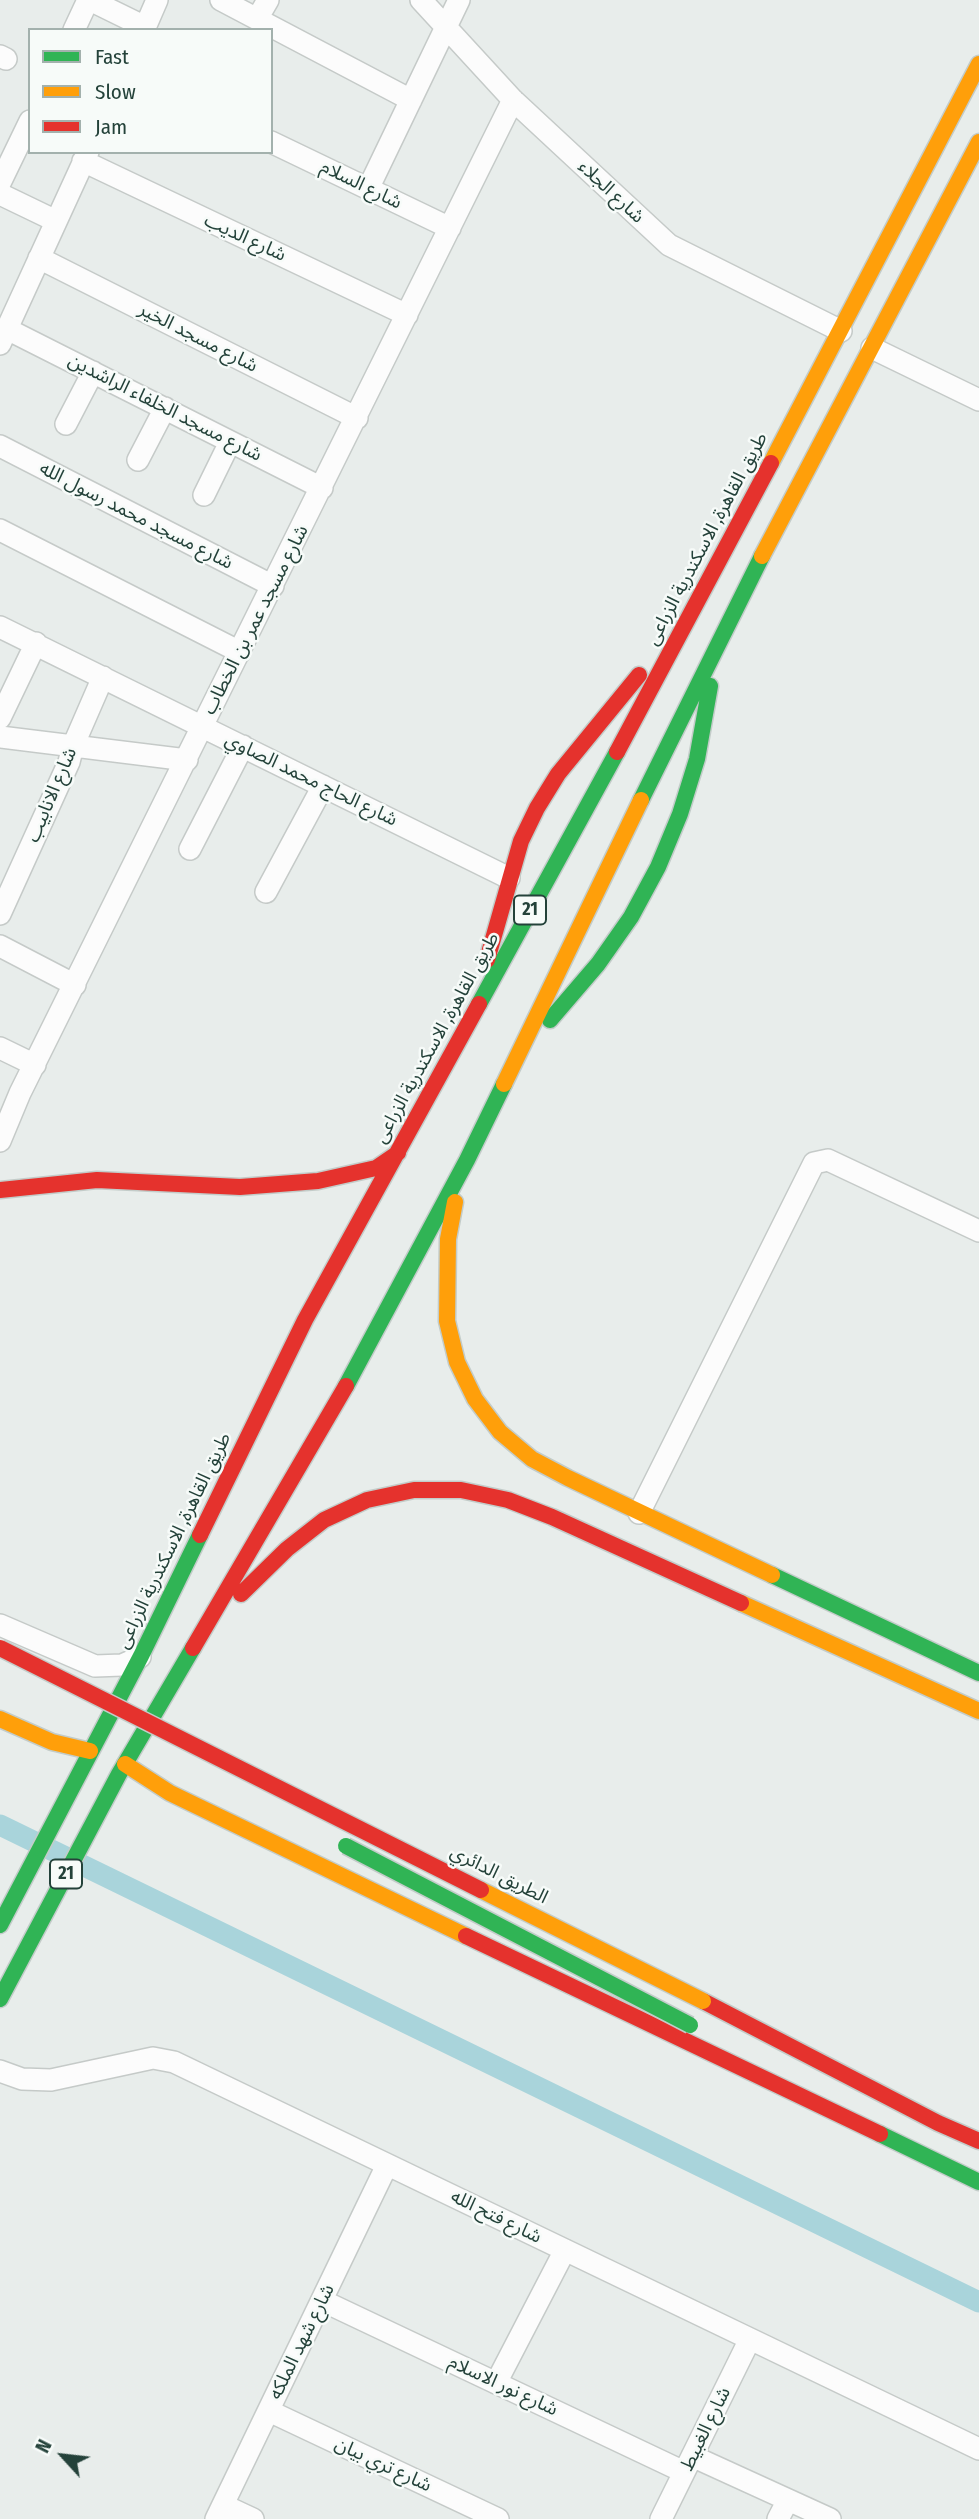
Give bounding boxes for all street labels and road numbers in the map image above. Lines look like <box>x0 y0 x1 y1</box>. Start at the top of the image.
street label: شارع السلام <box>317 156 405 214</box>
street label: شارع الجلاء <box>573 156 649 228</box>
street label: شارع الديب <box>201 209 289 267</box>
street label: شارع مسجد الخير <box>135 298 261 378</box>
street label: شارع مسجد الخلفاء الراشدين <box>64 349 266 467</box>
street label: طريق القاهرة, الاسكندرية الزراعى <box>641 429 773 649</box>
street label: شارع مسجد محمد رسول الله <box>35 457 237 575</box>
street label: شارع مسجد عمر بن الخطاب <box>198 521 314 719</box>
street label: شارع الحاج محمد الصاوي <box>221 728 401 832</box>
street label: شارع الانابيب <box>22 744 82 846</box>
road number: 21 <box>514 896 546 925</box>
street label: طريق القاهرة, الاسكندرية الزراعى <box>369 929 505 1147</box>
street label: طريق القاهرة, الاسكندرية الزراعى <box>112 1429 236 1653</box>
street label: الطريق الدائري <box>446 1841 552 1909</box>
road number: 21 <box>50 1860 82 1888</box>
street label: شارع فتح الله <box>447 2185 545 2249</box>
street label: شارع شهد الملكه <box>264 2281 340 2403</box>
street label: شارع نور الاسلام <box>445 2351 561 2421</box>
street label: شارع الغبيط <box>676 2383 736 2475</box>
street label: شارع تري بيان <box>331 2433 435 2497</box>

